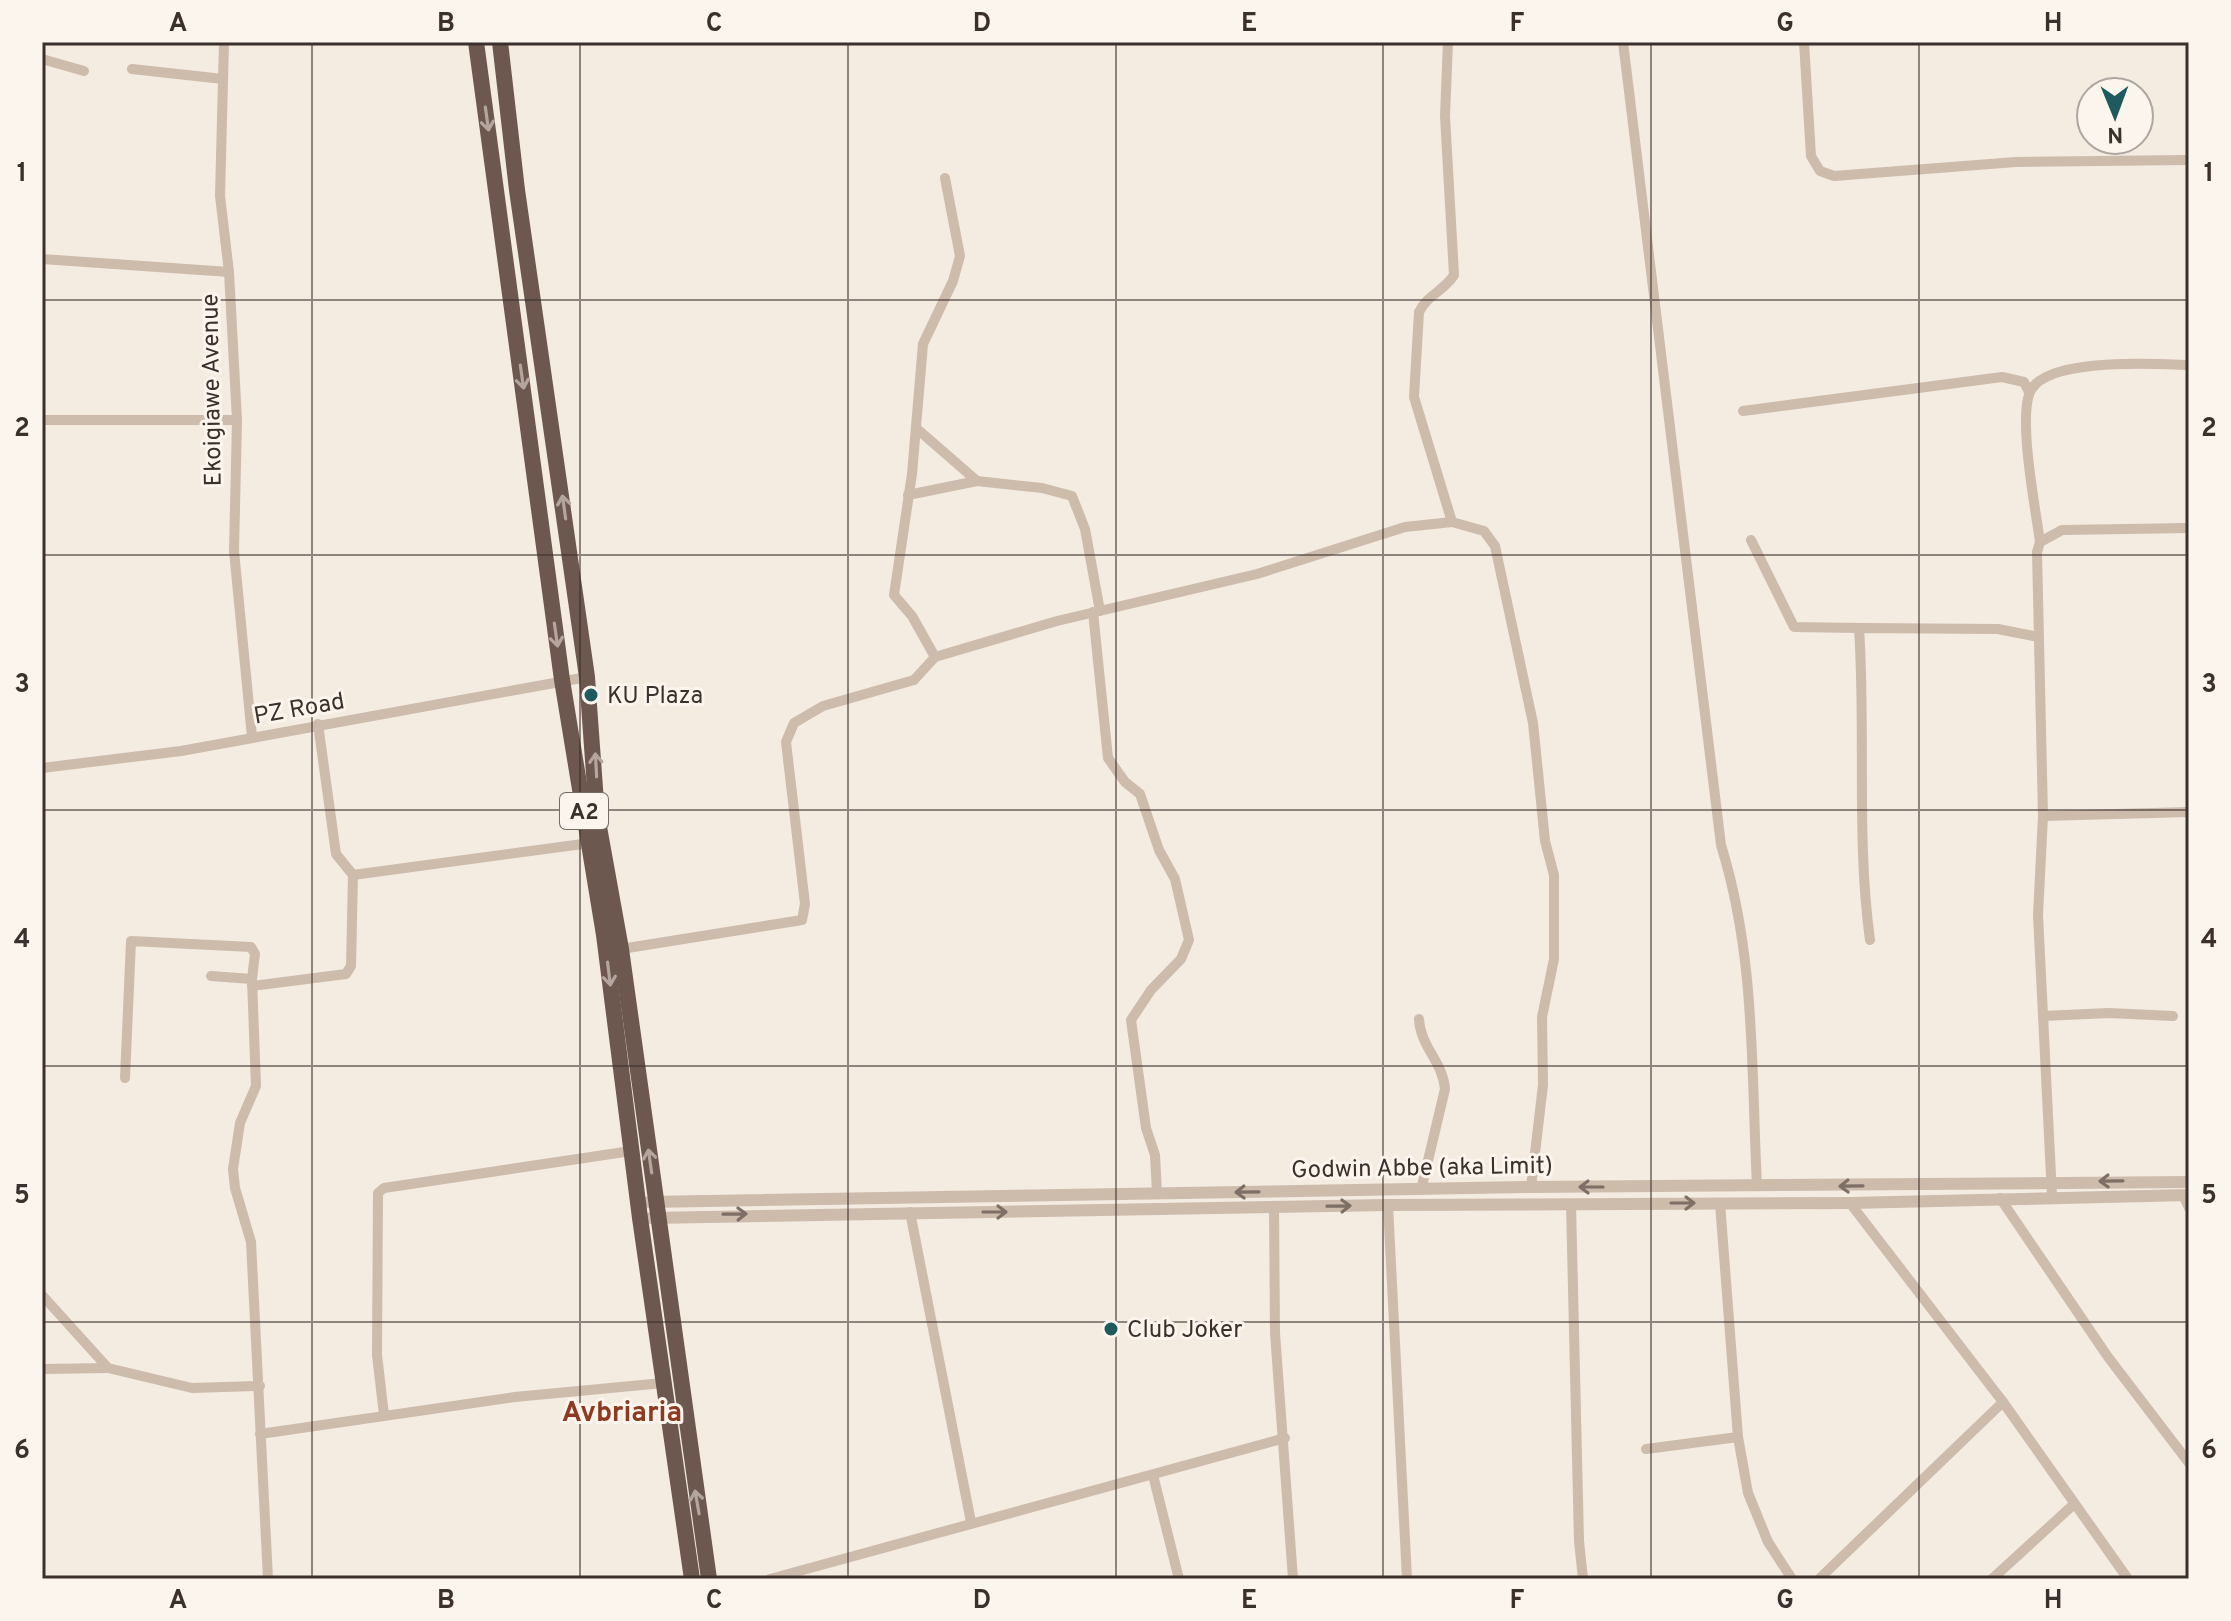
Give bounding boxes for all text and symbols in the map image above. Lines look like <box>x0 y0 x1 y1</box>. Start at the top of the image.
text: A <box>169 8 187 41</box>
text: B <box>437 8 455 41</box>
text: C <box>706 8 722 41</box>
text: D <box>973 8 991 41</box>
text: E <box>1241 8 1257 41</box>
text: F <box>1510 8 1525 41</box>
text: G <box>1776 8 1794 41</box>
text: H <box>2044 8 2062 41</box>
north arrow <box>2075 76 2155 156</box>
one-way arrow <box>480 106 495 131</box>
text: N <box>2107 120 2123 147</box>
text: 1 <box>17 158 27 191</box>
text: 1 <box>2204 158 2214 191</box>
street label: Ekoigiawe Avenue <box>196 293 230 487</box>
one-way arrow <box>514 363 529 390</box>
text: 2 <box>14 413 30 446</box>
text: 2 <box>2201 413 2217 446</box>
one-way arrow <box>556 495 571 521</box>
one-way arrow <box>549 622 564 647</box>
text: 3 <box>14 669 30 702</box>
text: 3 <box>2201 669 2217 702</box>
place label: KU Plaza <box>607 682 703 712</box>
marker: KU Plaza <box>582 686 600 704</box>
street label: PZ Road <box>252 687 347 733</box>
one-way arrow <box>588 752 603 779</box>
road number: A2 <box>560 793 608 829</box>
text: 4 <box>14 924 30 957</box>
text: 4 <box>2201 924 2217 957</box>
one-way arrow <box>602 961 617 987</box>
one-way arrow <box>642 1149 657 1174</box>
street label: Godwin Abbe (aka Limit) <box>1291 1152 1553 1186</box>
one-way arrow <box>2098 1173 2125 1189</box>
one-way arrow <box>1838 1178 1865 1193</box>
one-way arrow <box>1578 1179 1605 1195</box>
text: 5 <box>14 1180 30 1213</box>
text: 5 <box>2201 1180 2217 1213</box>
one-way arrow <box>1234 1184 1261 1199</box>
one-way arrow <box>1669 1195 1696 1211</box>
one-way arrow <box>1325 1198 1352 1214</box>
one-way arrow <box>981 1204 1008 1220</box>
one-way arrow <box>721 1207 748 1222</box>
place label: Club Joker <box>1127 1316 1242 1346</box>
marker: Club Joker <box>1102 1320 1120 1338</box>
district label: Avbriaria <box>562 1396 682 1432</box>
text: 6 <box>14 1435 30 1468</box>
text: 6 <box>2201 1435 2217 1468</box>
one-way arrow <box>688 1490 703 1515</box>
text: A <box>169 1585 187 1618</box>
text: B <box>437 1585 455 1618</box>
text: C <box>706 1585 722 1618</box>
text: D <box>973 1585 991 1618</box>
text: E <box>1241 1585 1257 1618</box>
text: F <box>1510 1585 1525 1618</box>
text: G <box>1776 1585 1794 1618</box>
text: H <box>2044 1585 2062 1618</box>

